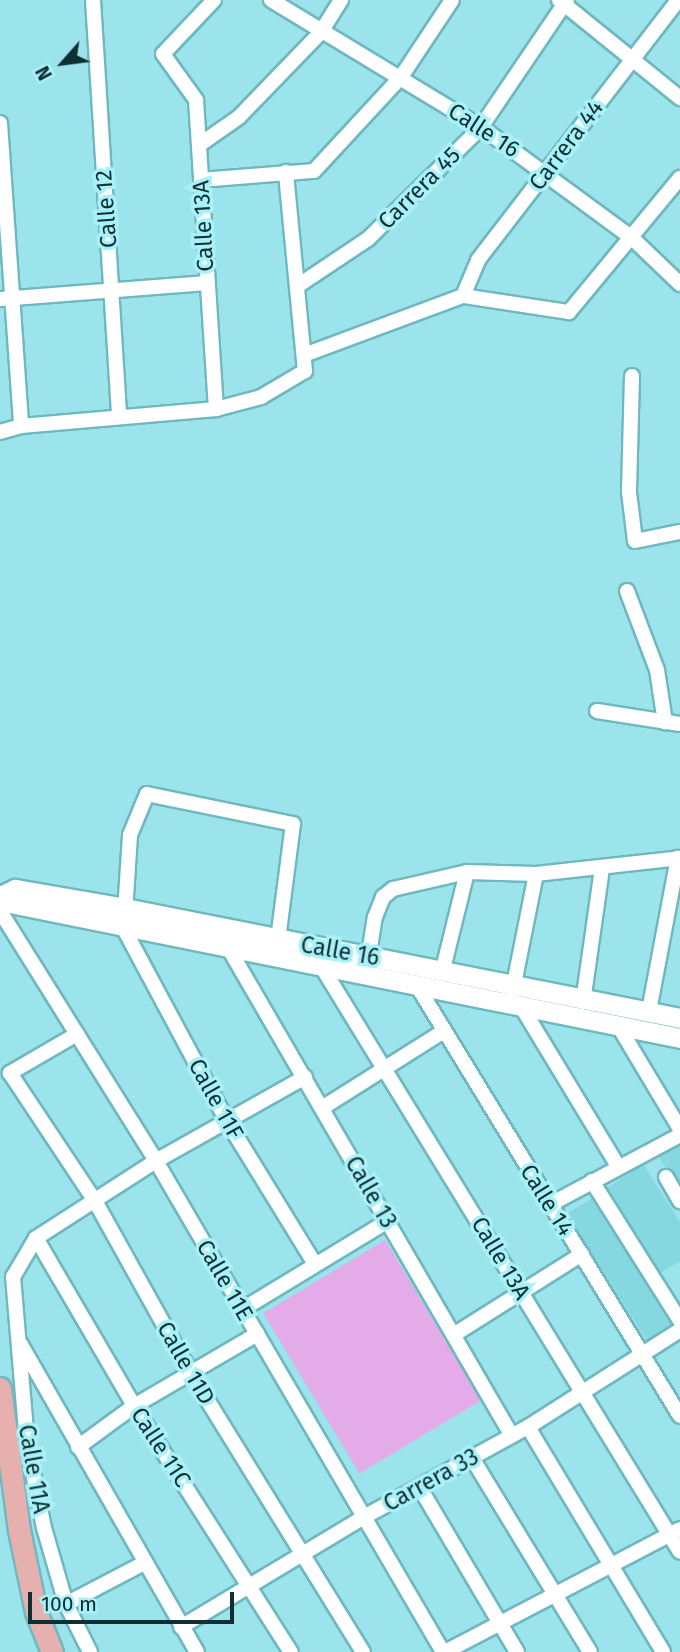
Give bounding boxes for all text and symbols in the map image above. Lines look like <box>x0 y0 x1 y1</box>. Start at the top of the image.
north arrow <box>28 28 98 98</box>
text: N <box>31 62 57 84</box>
street label: Carrera 44 <box>523 94 609 196</box>
street label: Calle 16 <box>443 97 525 163</box>
street label: Carrera 45 <box>372 141 466 235</box>
street label: Calle 12 <box>90 169 122 249</box>
street label: Calle 13A <box>187 180 219 272</box>
street label: Calle 16 <box>299 931 381 971</box>
street label: Calle 11F <box>183 1054 249 1144</box>
street label: Calle 13 <box>339 1151 403 1233</box>
street label: Calle 14 <box>514 1159 580 1241</box>
street label: Calle 13A <box>466 1212 536 1304</box>
street label: Calle 11E <box>191 1235 259 1325</box>
street label: Calle 11D <box>151 1317 221 1409</box>
street label: Calle 11C <box>125 1402 197 1492</box>
street label: Calle 11A <box>13 1422 55 1516</box>
street label: Carrera 33 <box>379 1443 483 1517</box>
scale bar <box>32 1578 238 1622</box>
text: 100 m <box>41 1591 97 1617</box>

